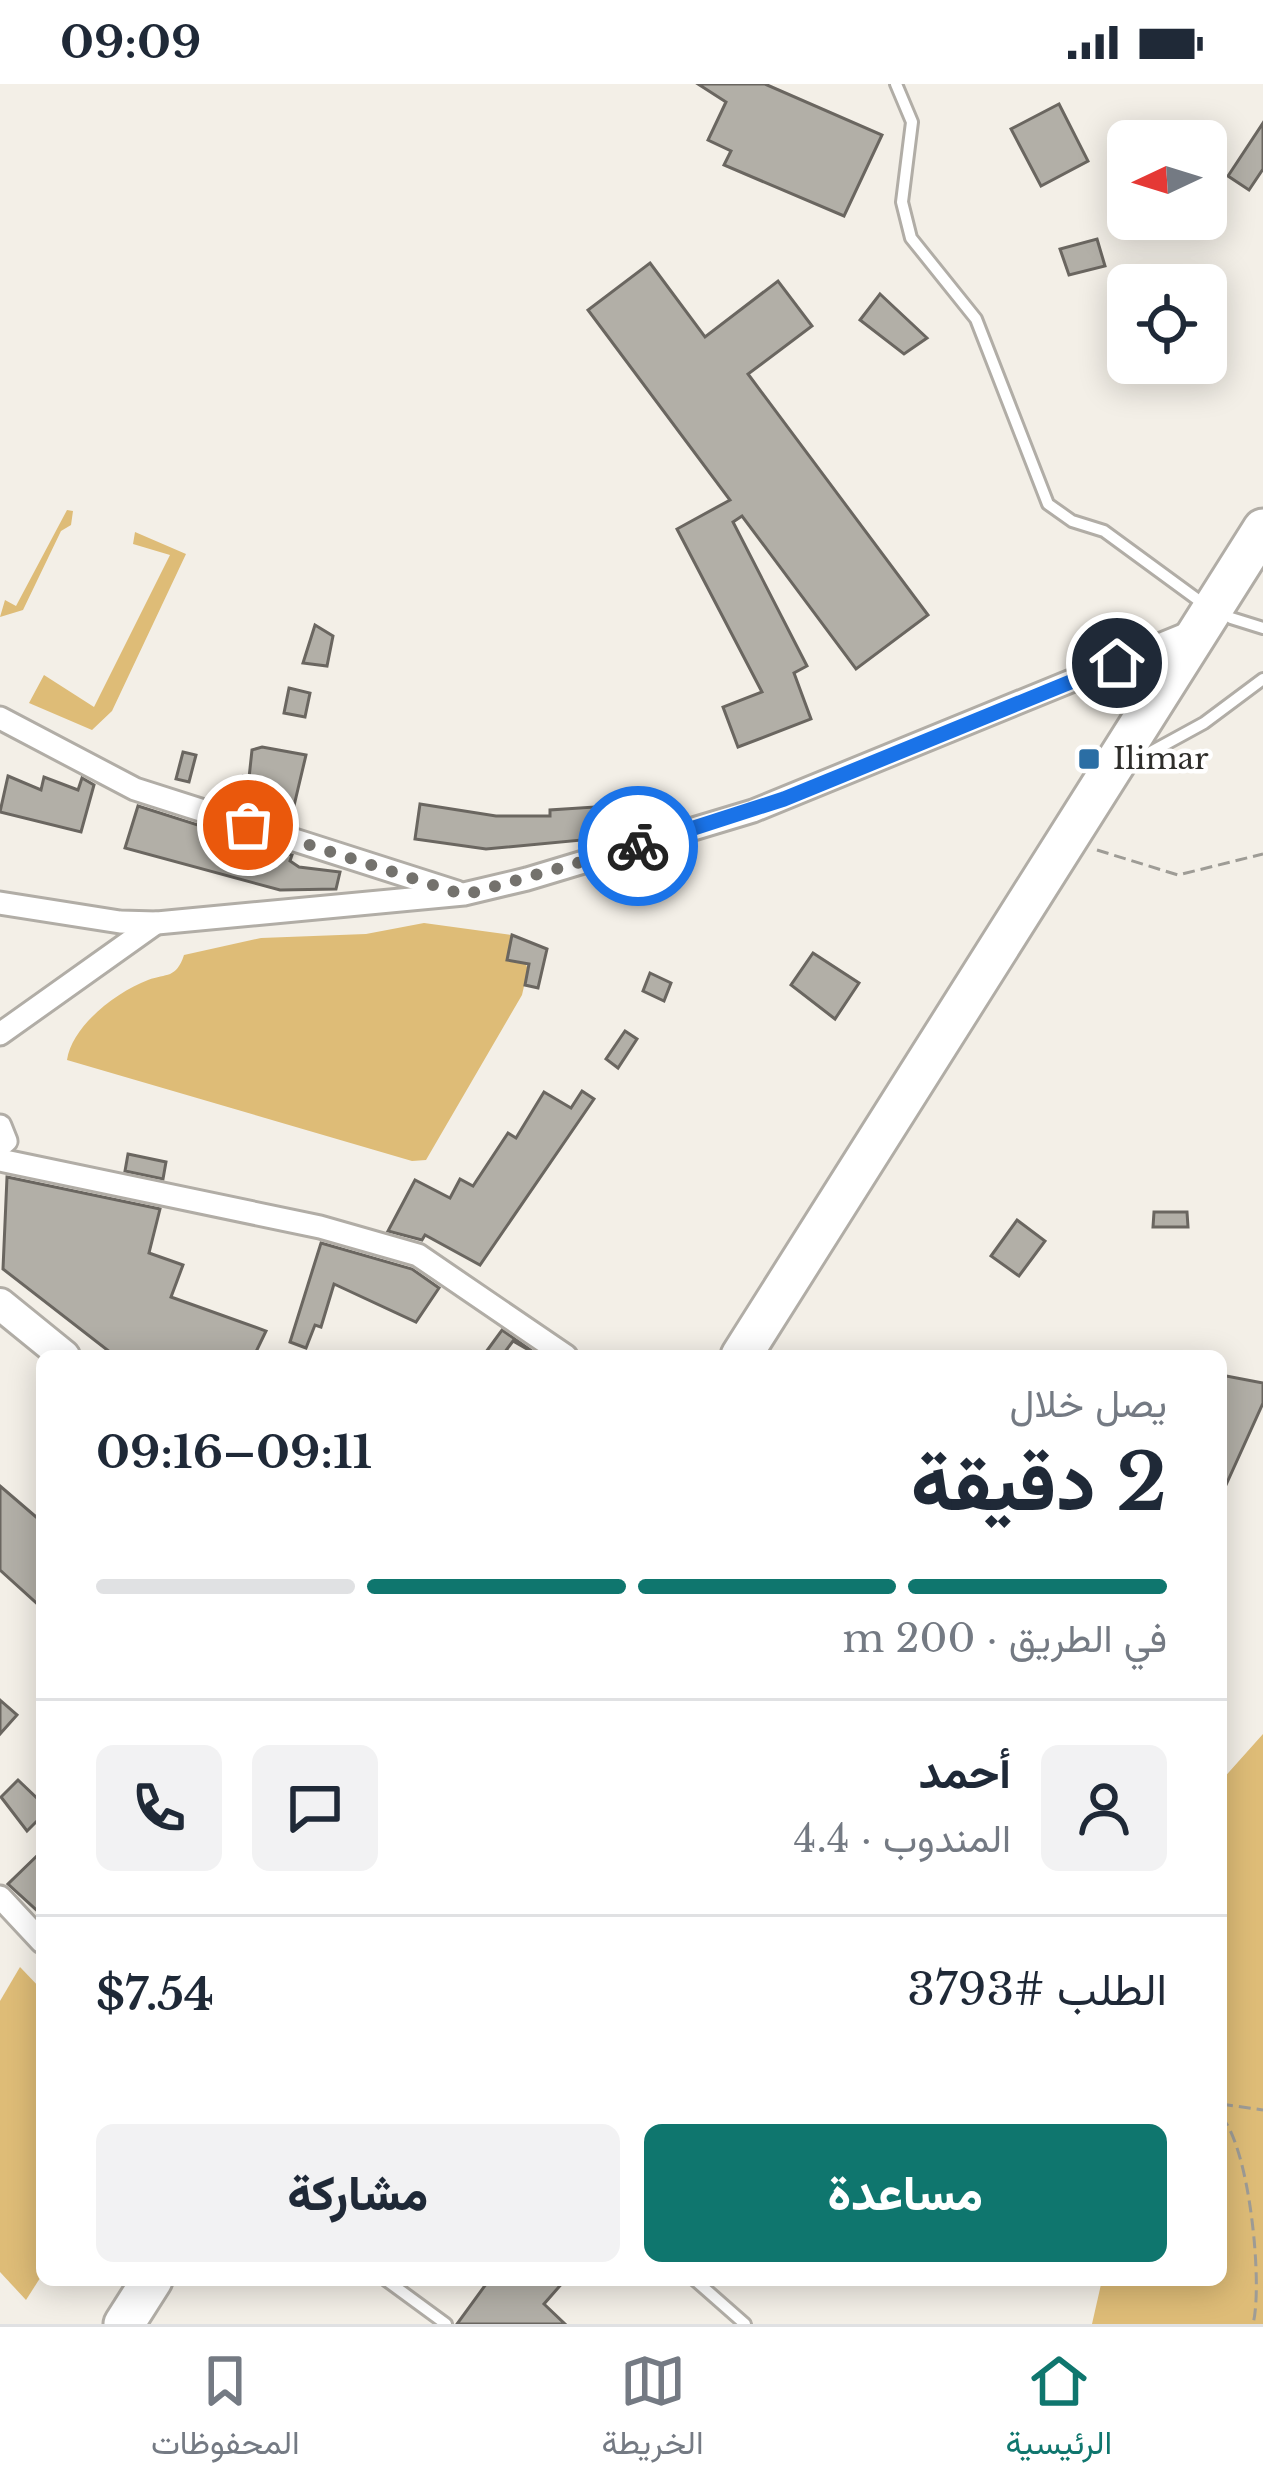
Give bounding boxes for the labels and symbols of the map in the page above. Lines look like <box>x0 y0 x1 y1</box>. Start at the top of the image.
north arrow <box>1107 120 1227 240</box>
pin <box>1066 612 1168 714</box>
place label: Ilimar <box>1113 740 1209 777</box>
marker: Ilimar <box>1076 746 1102 772</box>
pin <box>197 774 299 876</box>
courier <box>578 786 698 906</box>

